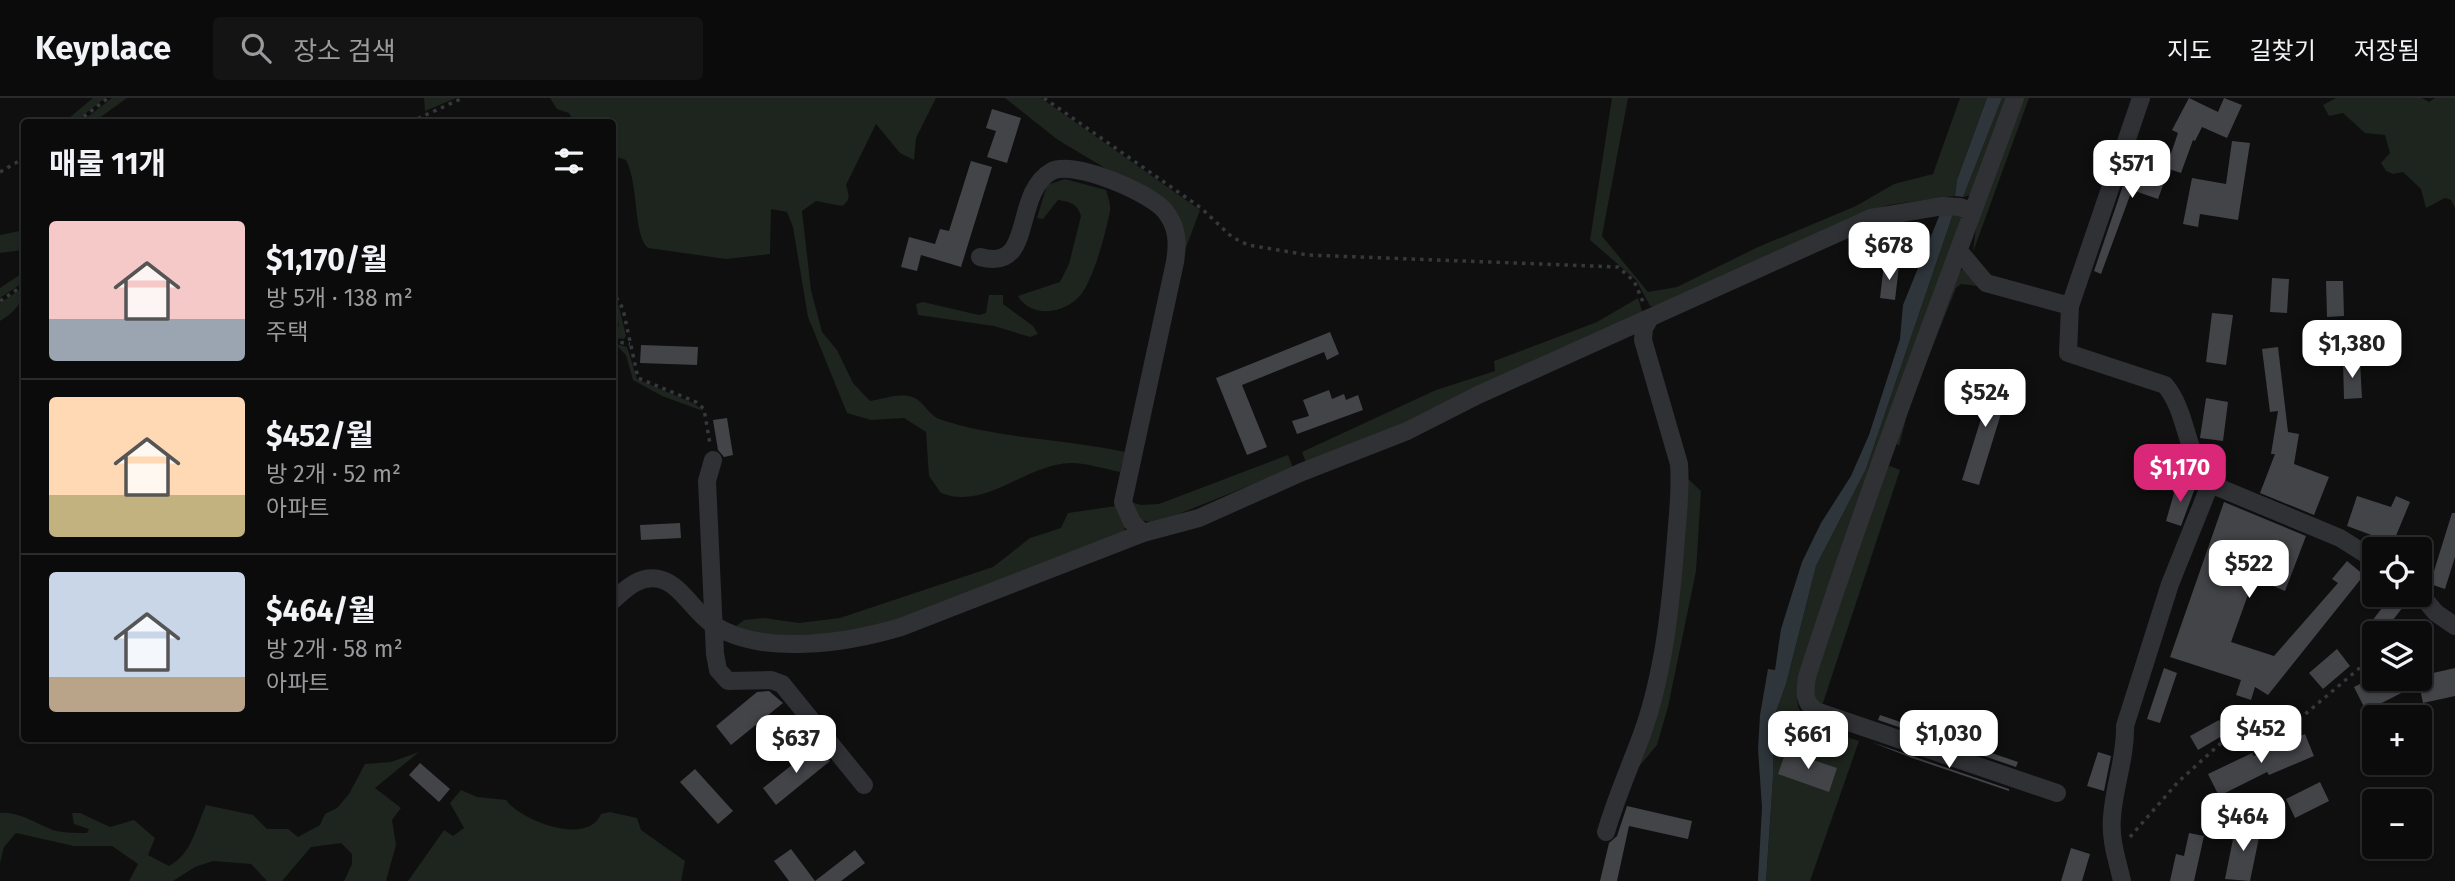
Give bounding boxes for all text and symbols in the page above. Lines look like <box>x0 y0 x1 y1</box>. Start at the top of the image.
search box <box>213 17 703 80</box>
text: Keyplace <box>35 28 171 68</box>
icon: search <box>237 29 275 67</box>
text: 장소 검색 <box>293 36 396 67</box>
text: 지도 <box>2167 37 2212 65</box>
text: 길찾기 <box>2250 37 2316 65</box>
text: 저장됨 <box>2354 37 2420 65</box>
pin: $571 <box>2091 140 2173 200</box>
icon: filters <box>550 142 588 180</box>
text: 매물 11개 <box>49 146 166 182</box>
text: $571 <box>2109 149 2155 177</box>
pin: $678 <box>1848 222 1930 282</box>
text: $678 <box>1865 231 1913 259</box>
text: $1,170/월 <box>266 242 388 278</box>
icon: home <box>105 249 189 333</box>
text: 방 5개 · 138 m² <box>266 284 413 312</box>
text: 주택 <box>266 318 308 346</box>
pin: $1,380 <box>2295 320 2409 380</box>
text: $1,380 <box>2318 329 2386 357</box>
pin: $524 <box>1944 370 2026 429</box>
text: $524 <box>1961 378 2009 406</box>
text: $452/월 <box>266 418 374 454</box>
icon: home <box>105 425 189 509</box>
pin: $1,170 <box>2123 444 2237 504</box>
text: $1,170 <box>2150 453 2210 481</box>
text: 방 2개 · 52 m² <box>266 460 401 488</box>
text: 아파트 <box>266 494 329 522</box>
map controls <box>2362 537 2432 859</box>
button: locate <box>2362 537 2432 607</box>
pin: $522 <box>2208 540 2290 600</box>
text: $522 <box>2225 549 2273 577</box>
text: $464/월 <box>266 593 376 629</box>
icon: home <box>105 600 189 684</box>
button: layers <box>2362 621 2432 691</box>
text: 방 2개 · 58 m² <box>266 635 403 663</box>
text: 아파트 <box>266 669 329 697</box>
button: + <box>2362 705 2432 775</box>
pin: $452 <box>2220 706 2302 765</box>
pin: $1,030 <box>1892 710 2006 770</box>
pin: $661 <box>1767 712 1849 771</box>
text: $452 <box>2236 714 2286 742</box>
pin: $637 <box>755 716 837 775</box>
text: $1,030 <box>1916 719 1982 747</box>
text: $661 <box>1784 720 1832 748</box>
text: $637 <box>772 724 820 752</box>
button: − <box>2362 789 2432 859</box>
pin: $464 <box>2202 794 2284 853</box>
text: $464 <box>2217 802 2269 830</box>

